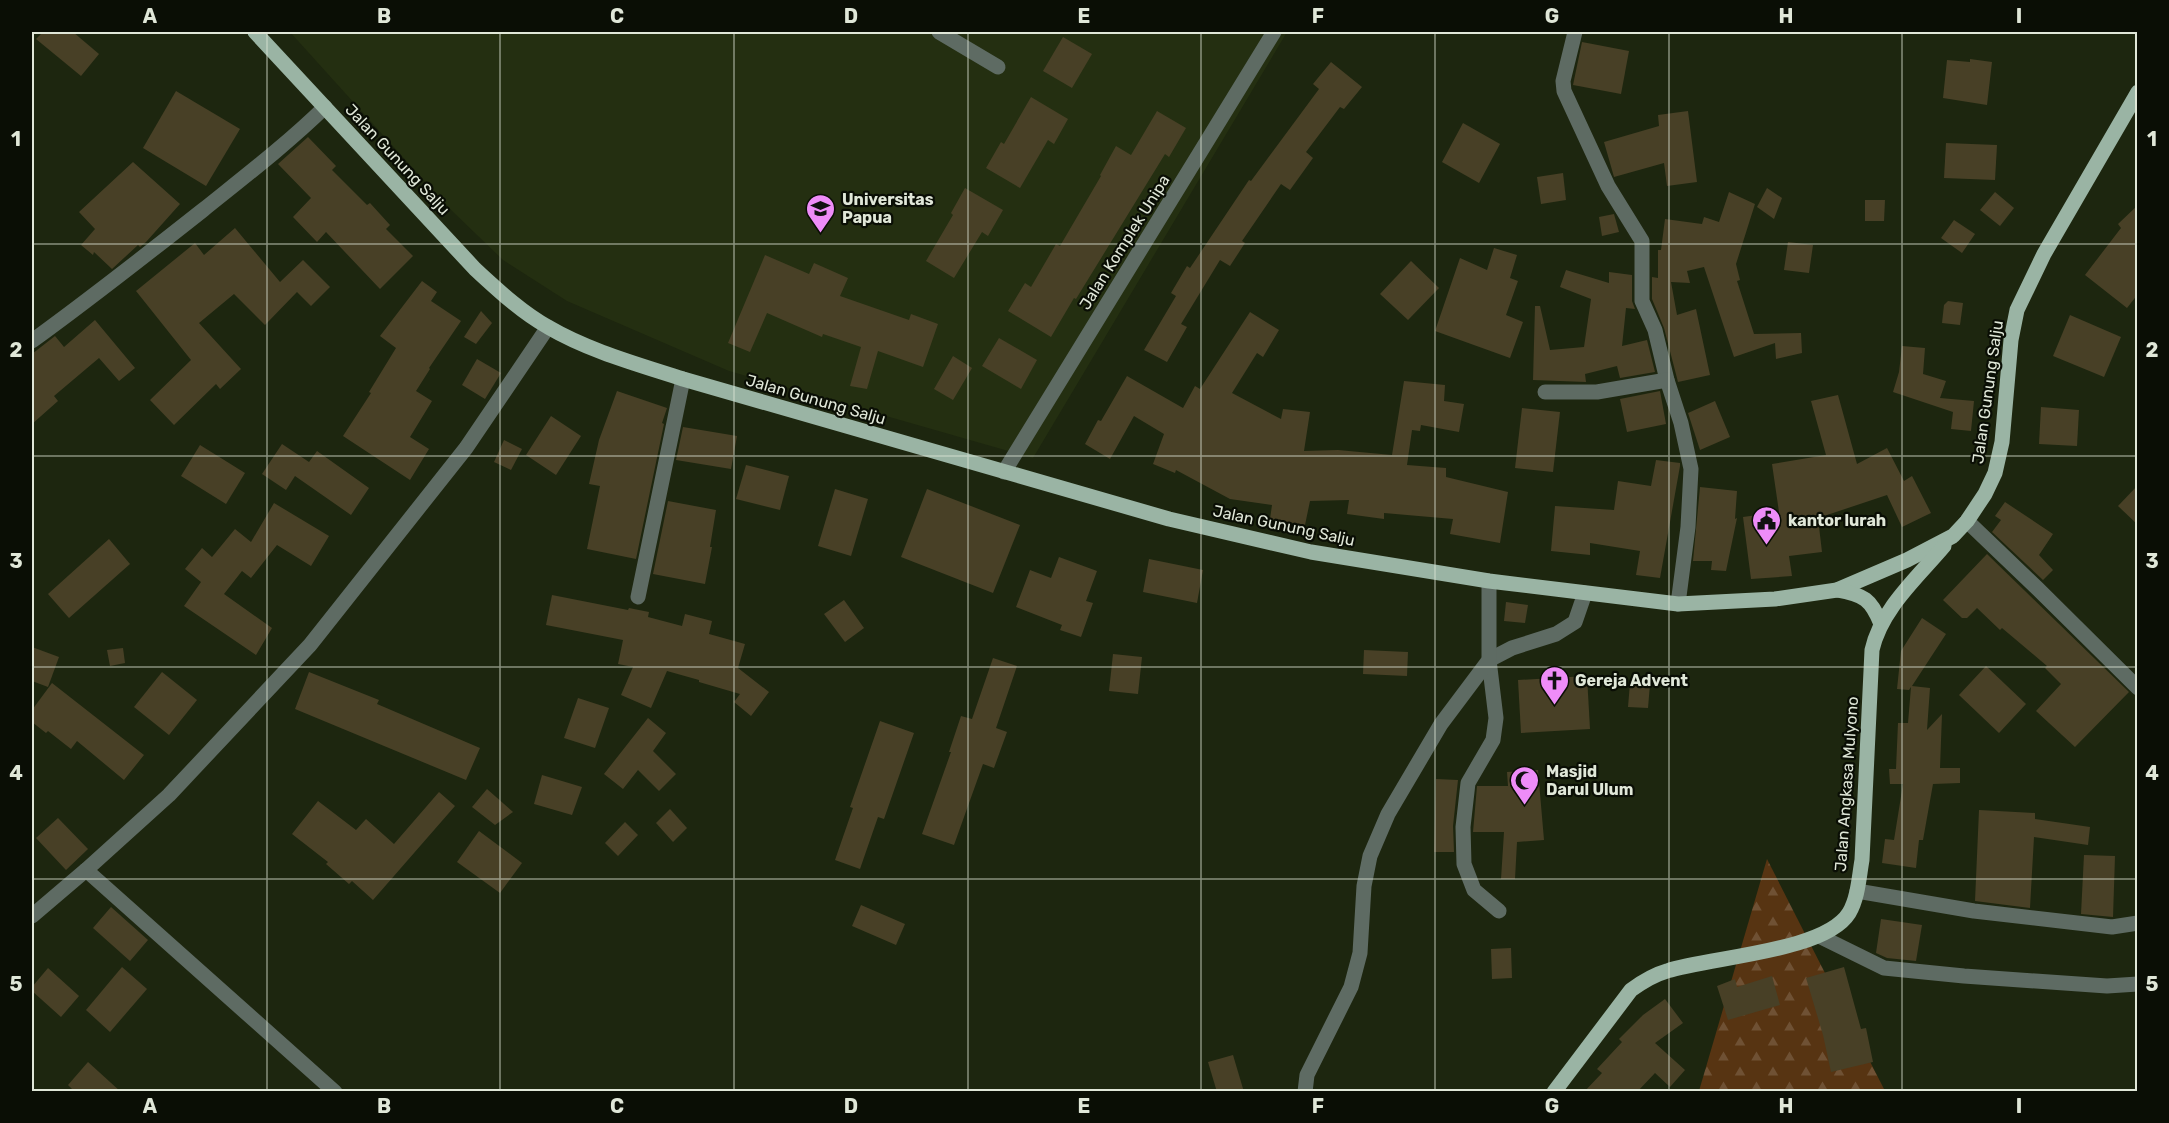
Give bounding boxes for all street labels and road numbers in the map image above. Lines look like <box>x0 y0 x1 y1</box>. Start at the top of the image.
street label: Jalan Gunung Salju <box>341 100 454 219</box>
street label: Jalan Komplek Unipa <box>1075 171 1174 313</box>
street label: Jalan Gunung Salju <box>1968 319 2007 465</box>
street label: Jalan Gunung Salju <box>744 370 888 429</box>
street label: Jalan Gunung Salju <box>1211 501 1357 550</box>
street label: Jalan Angkasa Mulyono <box>1831 696 1862 872</box>

